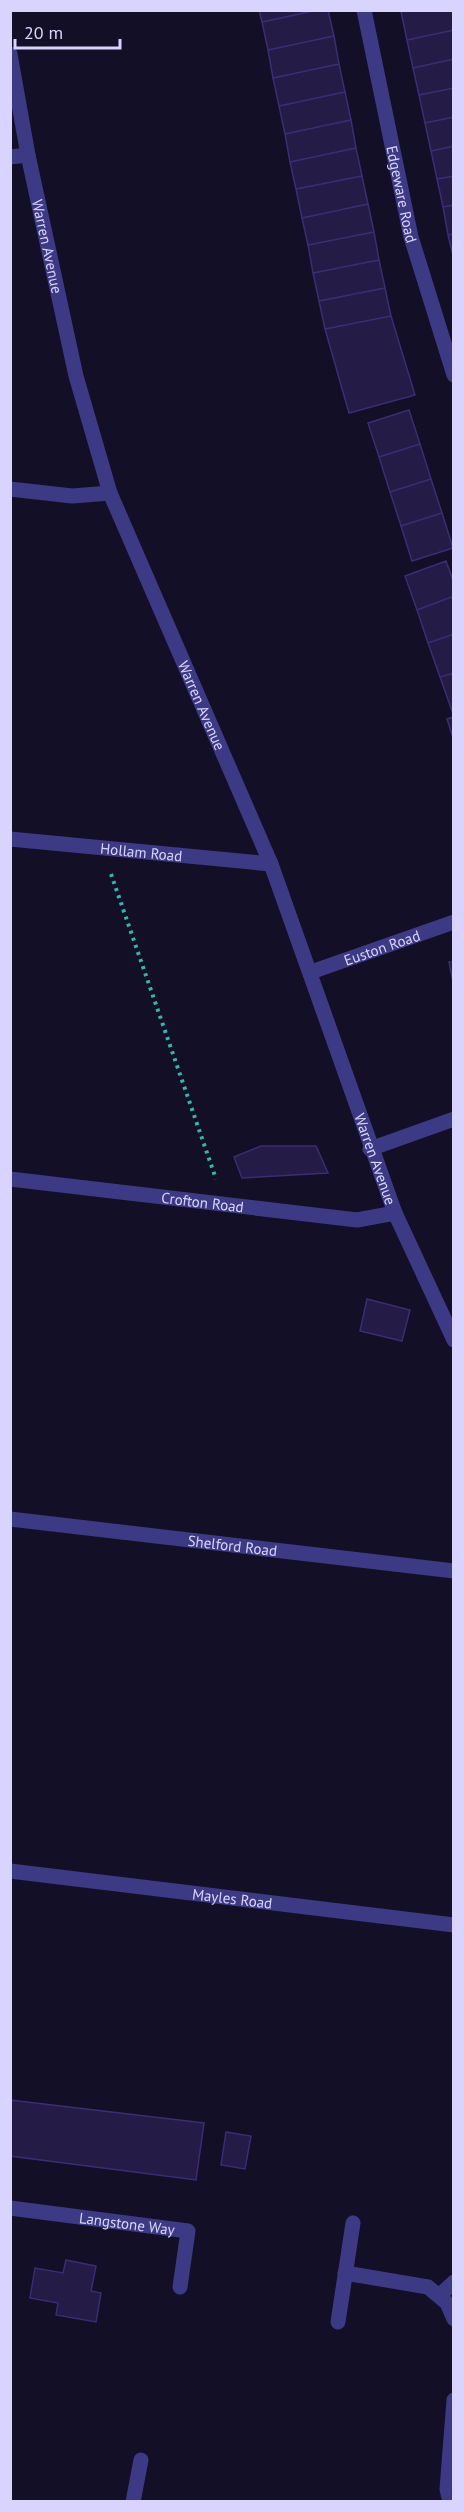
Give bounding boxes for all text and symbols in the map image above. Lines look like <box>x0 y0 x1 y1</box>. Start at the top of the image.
scale bar <box>15 12 120 50</box>
text: 20 m <box>24 21 63 44</box>
street label: Edgeware Road <box>383 144 422 245</box>
street label: Warren Avenue <box>28 197 67 295</box>
street label: Warren Avenue <box>174 658 230 753</box>
street label: Hollam Road <box>99 838 183 865</box>
street label: Euston Road <box>341 925 422 969</box>
street label: Warren Avenue <box>351 1111 401 1207</box>
street label: Crofton Road <box>160 1187 245 1216</box>
street label: Shelford Road <box>187 1530 278 1560</box>
street label: Mayles Road <box>191 1884 273 1912</box>
street label: Langstone Way <box>78 2208 176 2239</box>

